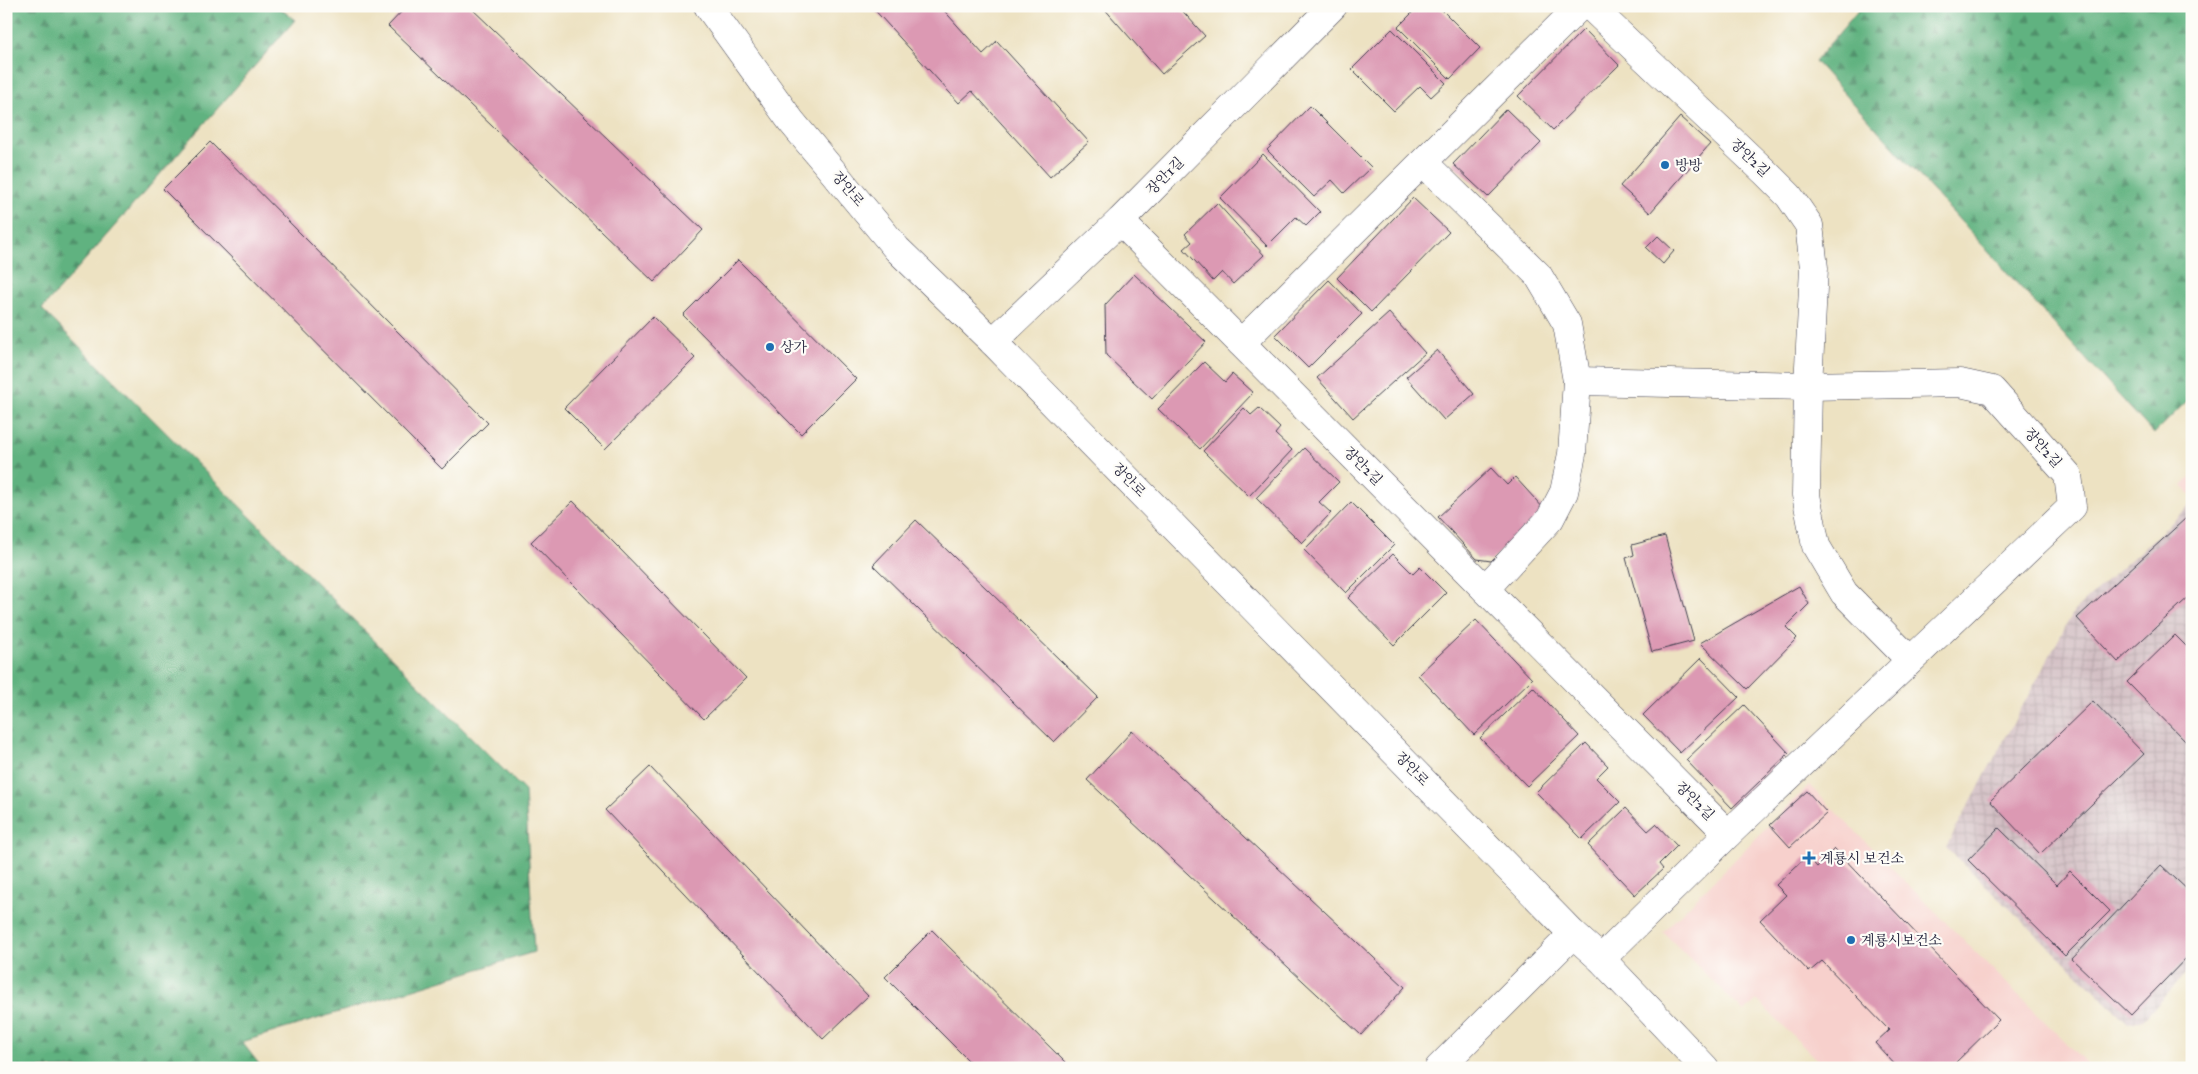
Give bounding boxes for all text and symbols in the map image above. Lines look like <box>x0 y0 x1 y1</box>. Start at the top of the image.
street label: 장안2길 <box>1727 135 1773 181</box>
street label: 장안1길 <box>1143 154 1187 198</box>
place label: 방방 <box>1675 157 1703 174</box>
marker: 방방 <box>1659 159 1671 171</box>
street label: 장안로 <box>828 168 868 210</box>
place label: 상가 <box>780 339 808 356</box>
marker: 상가 <box>764 341 776 353</box>
street label: 장안2길 <box>2021 425 2065 471</box>
street label: 장안2길 <box>1340 443 1386 489</box>
street label: 장안로 <box>1109 460 1150 501</box>
street label: 장안로 <box>1392 749 1433 790</box>
street label: 장안2길 <box>1672 778 1718 824</box>
place label: 계룡시 보건소 <box>1820 850 1905 867</box>
marker: 계룡시 보건소 <box>1802 851 1816 865</box>
place label: 계룡시보건소 <box>1861 932 1943 949</box>
marker: 계룡시보건소 <box>1845 934 1857 946</box>

